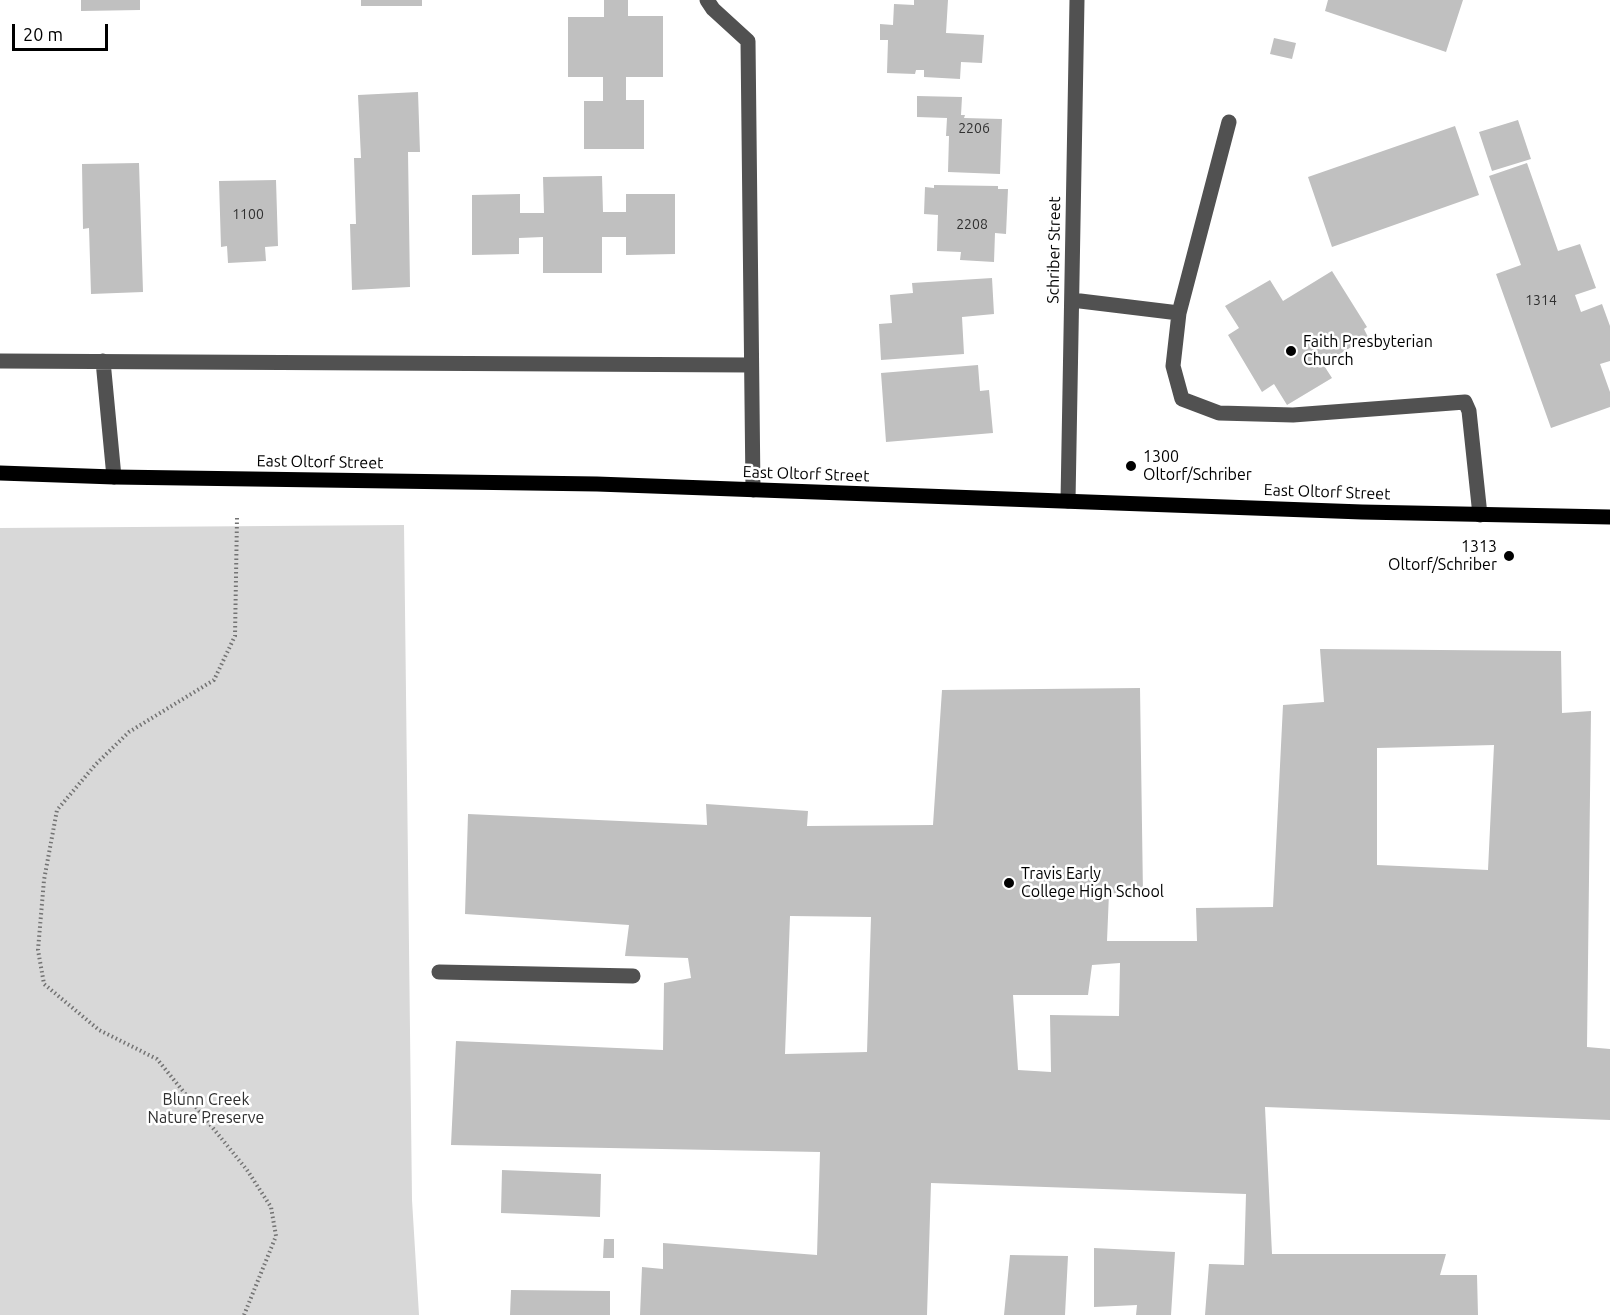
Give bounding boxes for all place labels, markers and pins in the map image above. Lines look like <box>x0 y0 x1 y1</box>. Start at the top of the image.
place label: Faith Presbyterian Church <box>1303 332 1433 370</box>
marker: Faith Presbyterian Church <box>1284 344 1298 358</box>
place label: 1300 Oltorf/Schriber <box>1143 447 1252 485</box>
marker: 1300 Oltorf/Schriber <box>1124 459 1138 473</box>
place label: 1313 Oltorf/Schriber <box>1388 537 1497 575</box>
marker: 1313 Oltorf/Schriber <box>1502 549 1516 563</box>
place label: Travis Early College High School <box>1021 864 1164 902</box>
marker: Travis Early College High School <box>1002 876 1016 890</box>

